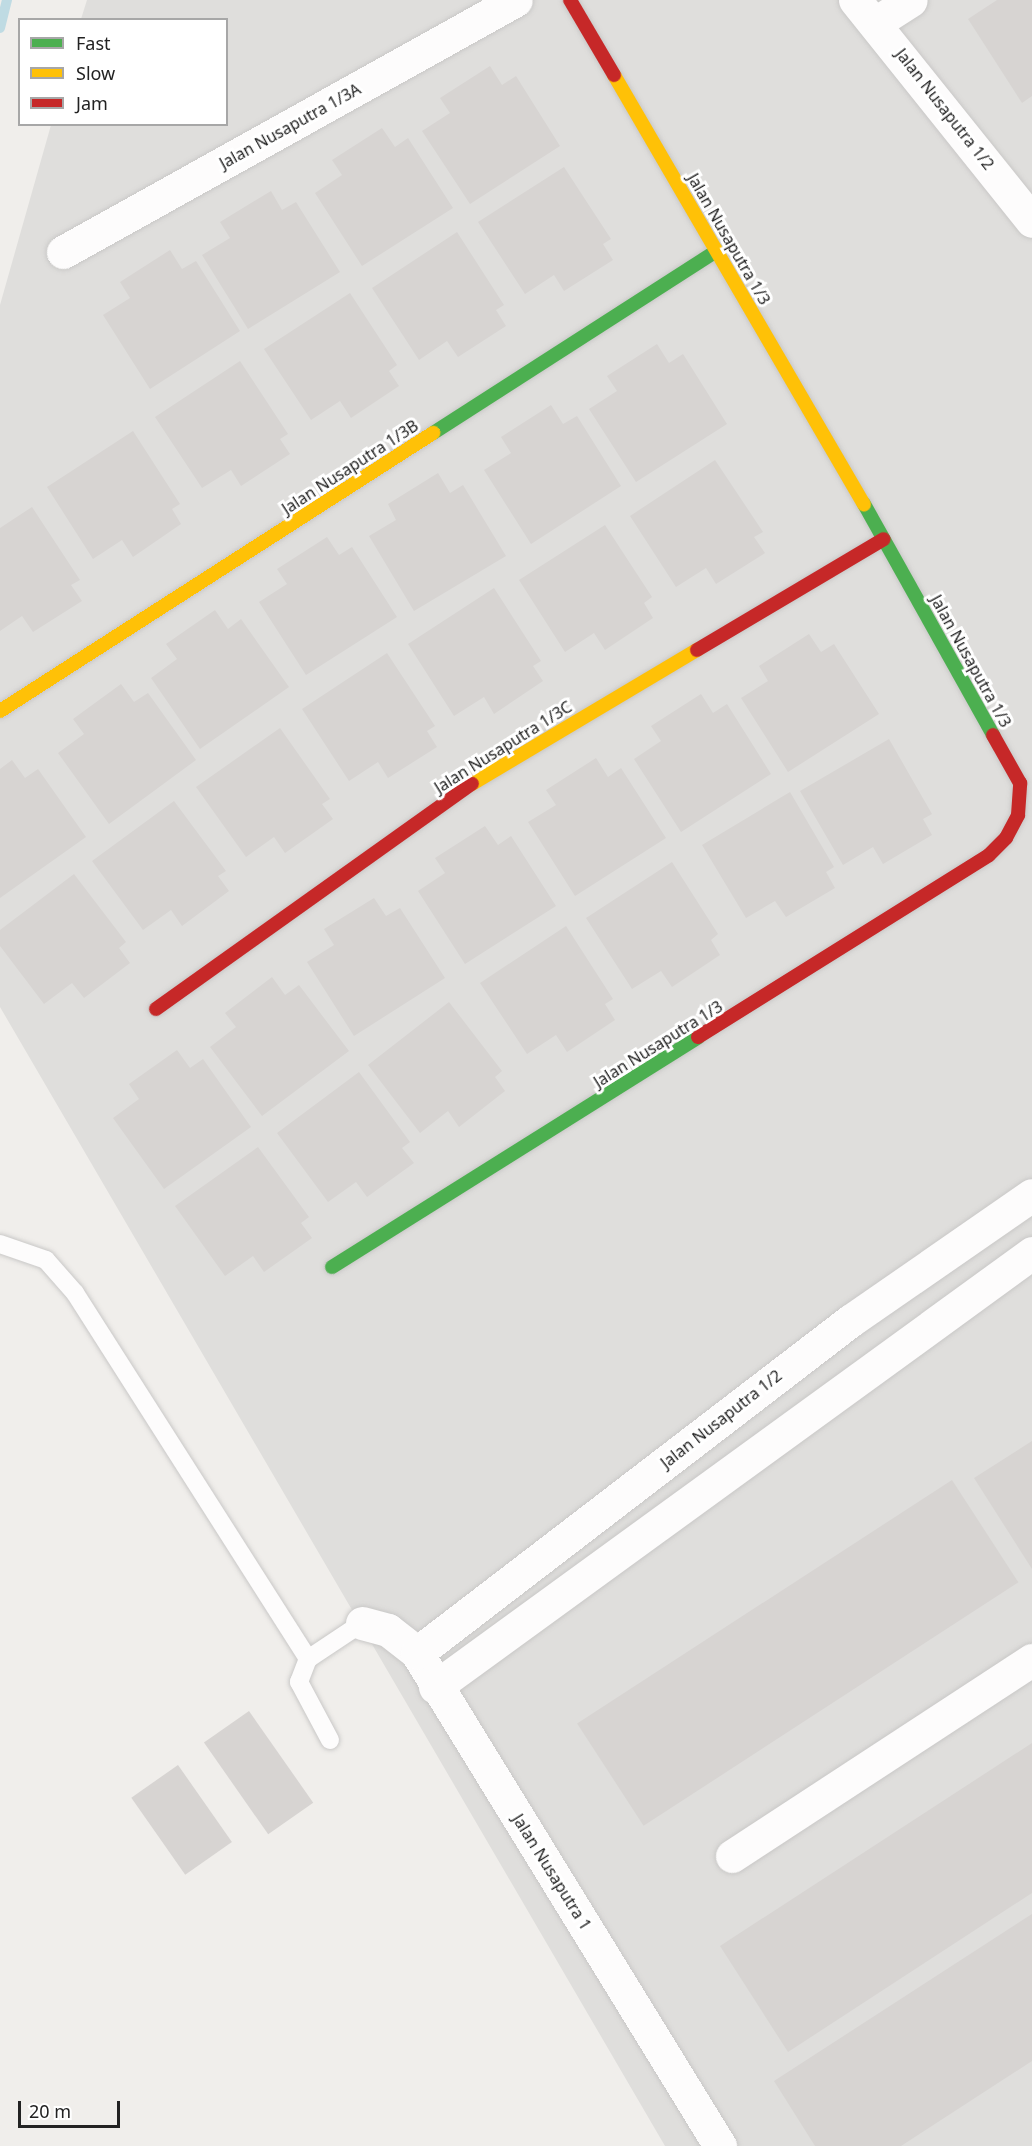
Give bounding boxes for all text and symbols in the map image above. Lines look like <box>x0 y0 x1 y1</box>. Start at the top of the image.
legend <box>18 18 228 126</box>
text: Fast <box>76 31 111 55</box>
street label: Jalan Nusaputra 1/2 <box>892 45 998 173</box>
text: Slow <box>76 61 115 85</box>
street label: Jalan Nusaputra 1/3A <box>216 79 364 173</box>
text: Jam <box>76 91 108 115</box>
street label: Jalan Nusaputra 1/3 <box>684 170 774 308</box>
street label: Jalan Nusaputra 1/3B <box>278 416 422 518</box>
street label: Jalan Nusaputra 1/3 <box>927 591 1015 731</box>
street label: Jalan Nusaputra 1/3C <box>431 697 575 797</box>
street label: Jalan Nusaputra 1/3 <box>590 997 726 1091</box>
street label: Jalan Nusaputra 1/2 <box>657 1366 785 1472</box>
street label: Jalan Nusaputra 1 <box>509 1810 595 1934</box>
scale bar <box>21 2089 123 2127</box>
text: 20 m <box>29 2099 71 2123</box>

